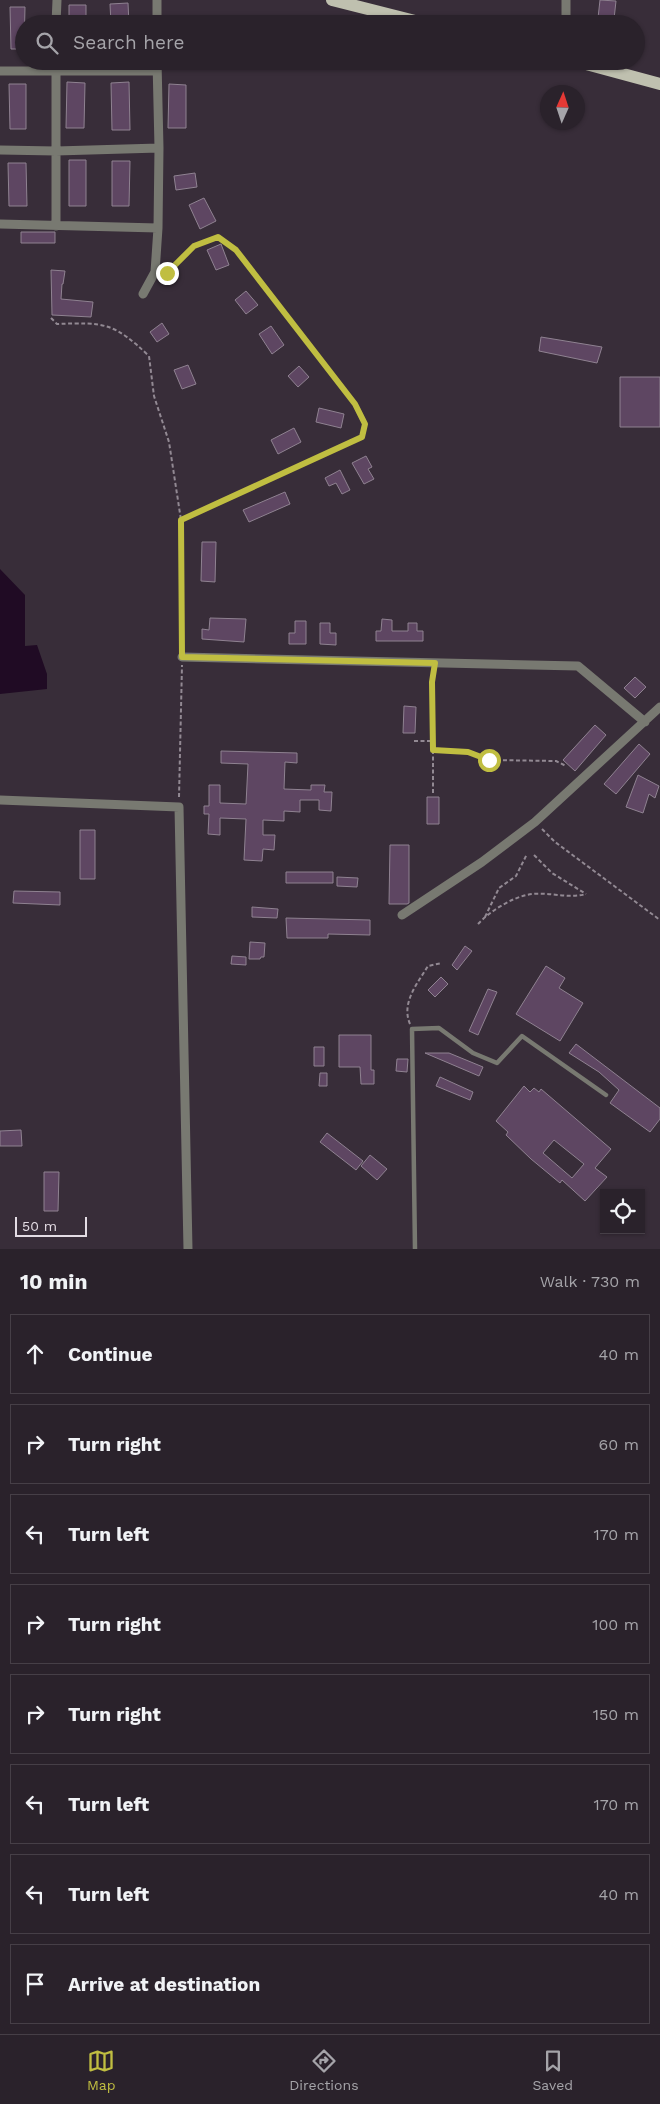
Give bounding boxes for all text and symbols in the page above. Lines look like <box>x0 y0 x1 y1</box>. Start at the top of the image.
search box <box>15 15 645 70</box>
icon: search <box>33 29 61 57</box>
text: Search here <box>73 31 184 54</box>
north arrow <box>540 85 585 130</box>
route end <box>156 262 179 285</box>
route start <box>478 749 501 772</box>
map controls <box>600 1189 645 1234</box>
button: locate <box>600 1189 645 1234</box>
scale bar <box>15 1214 88 1237</box>
text: 50 m <box>22 1218 57 1234</box>
text: 10 min <box>20 1269 87 1294</box>
text: Walk · 730 m <box>540 1272 640 1291</box>
icon: ahead <box>21 1340 49 1368</box>
text: Continue <box>68 1343 152 1366</box>
text: 40 m <box>599 1345 639 1364</box>
icon: right <box>21 1430 49 1458</box>
text: Turn right <box>68 1433 161 1456</box>
text: 60 m <box>599 1435 639 1454</box>
icon: left <box>21 1520 49 1548</box>
text: Turn left <box>68 1523 149 1546</box>
text: 170 m <box>593 1525 639 1544</box>
icon: right <box>21 1610 49 1638</box>
text: Turn right <box>68 1613 161 1636</box>
text: 100 m <box>592 1615 639 1634</box>
icon: right <box>21 1700 49 1728</box>
text: Turn right <box>68 1703 161 1726</box>
text: 150 m <box>593 1705 639 1724</box>
icon: left <box>21 1790 49 1818</box>
text: Turn left <box>68 1793 149 1816</box>
text: 170 m <box>593 1795 639 1814</box>
icon: left <box>21 1880 49 1908</box>
text: Turn left <box>68 1883 149 1906</box>
text: 40 m <box>599 1885 639 1904</box>
icon: arrive <box>21 1970 49 1998</box>
text: Arrive at destination <box>68 1973 260 1996</box>
tab: Map <box>87 2047 116 2093</box>
tab: Directions <box>289 2047 359 2093</box>
tab: Saved <box>532 2047 573 2093</box>

